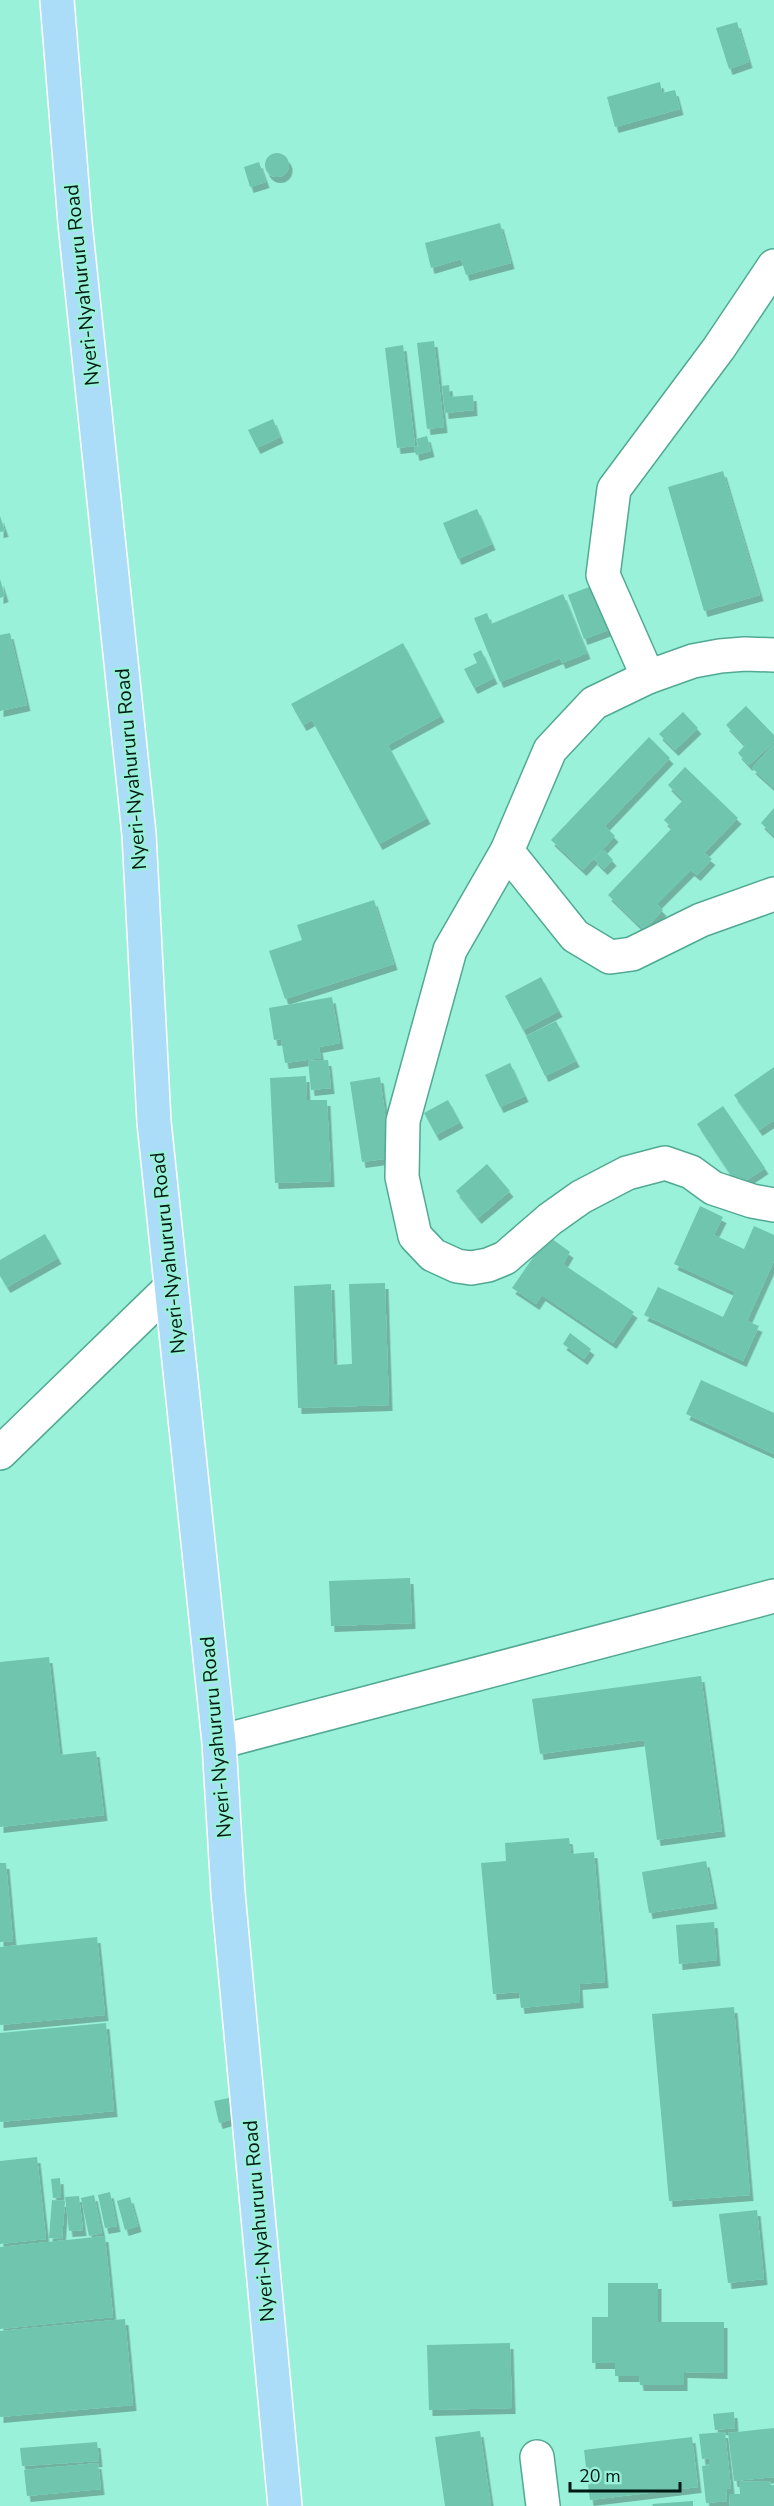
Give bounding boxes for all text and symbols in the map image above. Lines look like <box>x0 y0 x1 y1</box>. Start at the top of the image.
street label: Nyeri-Nyahururu Road <box>58 183 106 387</box>
street label: Nyeri-Nyahururu Road <box>109 667 153 871</box>
street label: Nyeri-Nyahururu Road <box>144 1151 192 1355</box>
street label: Nyeri-Nyahururu Road <box>194 1635 238 1839</box>
street label: Nyeri-Nyahururu Road <box>237 2119 281 2323</box>
scale bar <box>570 2455 680 2493</box>
text: 20 m <box>579 2464 621 2488</box>

